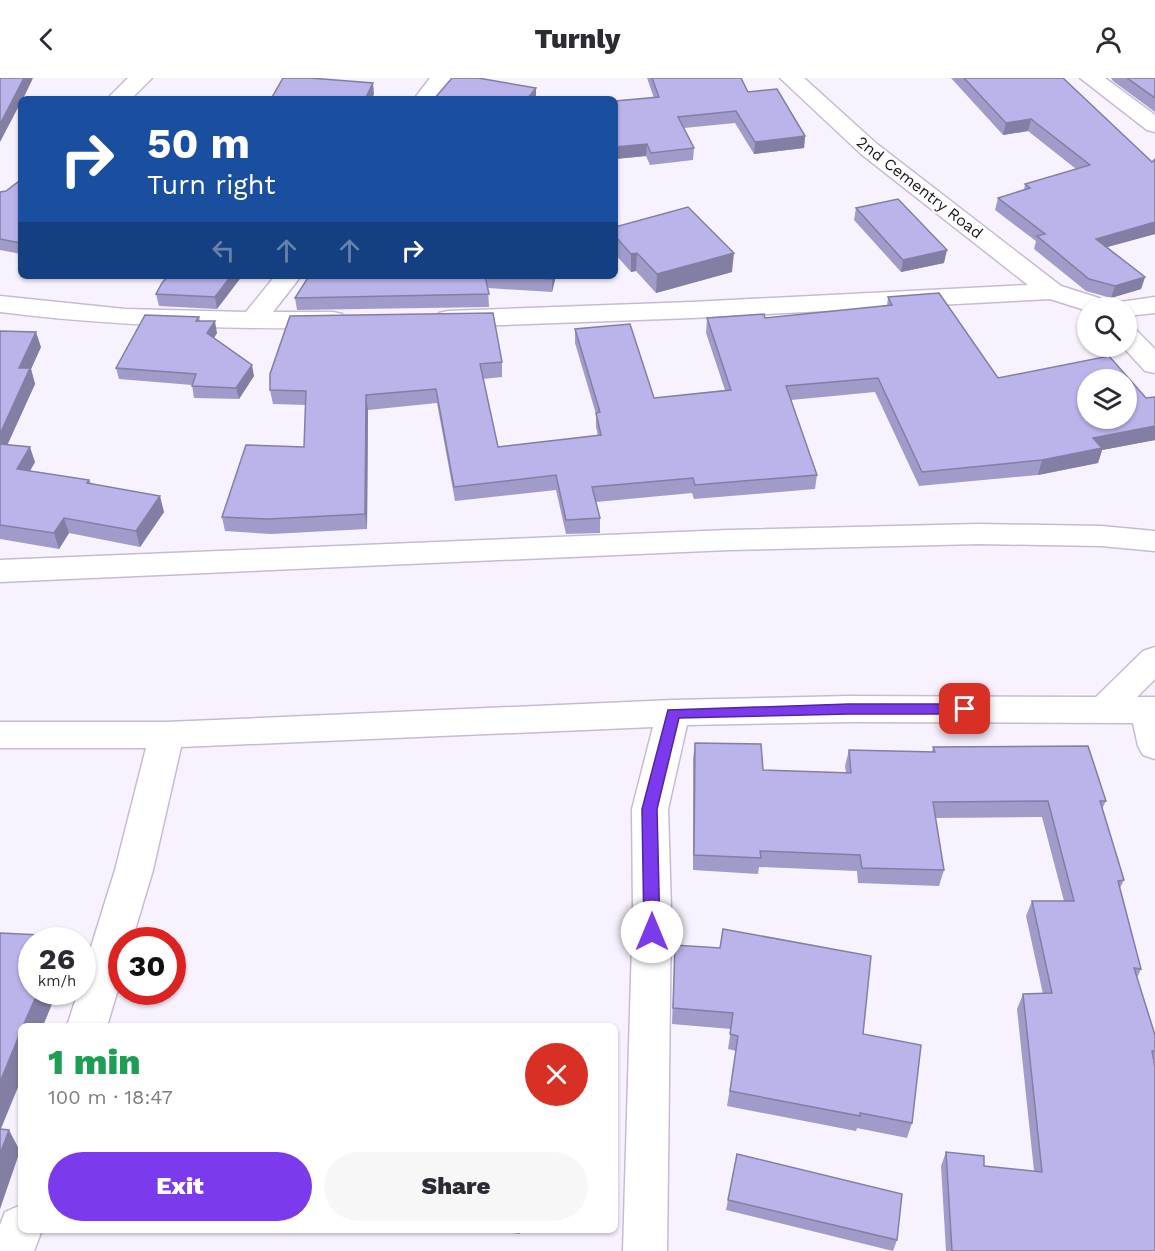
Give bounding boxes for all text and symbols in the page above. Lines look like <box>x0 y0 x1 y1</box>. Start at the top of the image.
icon: back <box>30 23 63 56</box>
text: Turnly <box>534 23 621 55</box>
icon: person <box>1092 23 1125 56</box>
text: 50 m <box>147 119 250 168</box>
icon: right <box>48 120 126 198</box>
street label: 2nd Cementry Road <box>853 132 987 243</box>
text: Turn right <box>147 169 276 201</box>
icon: left <box>207 234 240 267</box>
icon: ahead <box>270 234 303 267</box>
icon: ahead <box>333 234 366 267</box>
icon: right <box>396 234 429 267</box>
map controls <box>1077 297 1137 429</box>
button: search <box>1077 297 1137 357</box>
button: layers <box>1077 369 1137 429</box>
pin <box>939 683 990 734</box>
icon: arrive <box>948 692 981 725</box>
position arrow <box>620 900 684 964</box>
speed limit sign: 30 <box>108 927 186 1005</box>
text: 26 <box>39 941 75 976</box>
text: km/h <box>38 972 76 990</box>
text: 1 min <box>48 1041 141 1083</box>
button: close <box>525 1043 588 1106</box>
text: 100 m · 18:47 <box>48 1085 173 1109</box>
button: Exit <box>48 1152 312 1221</box>
button: Share <box>324 1152 588 1221</box>

